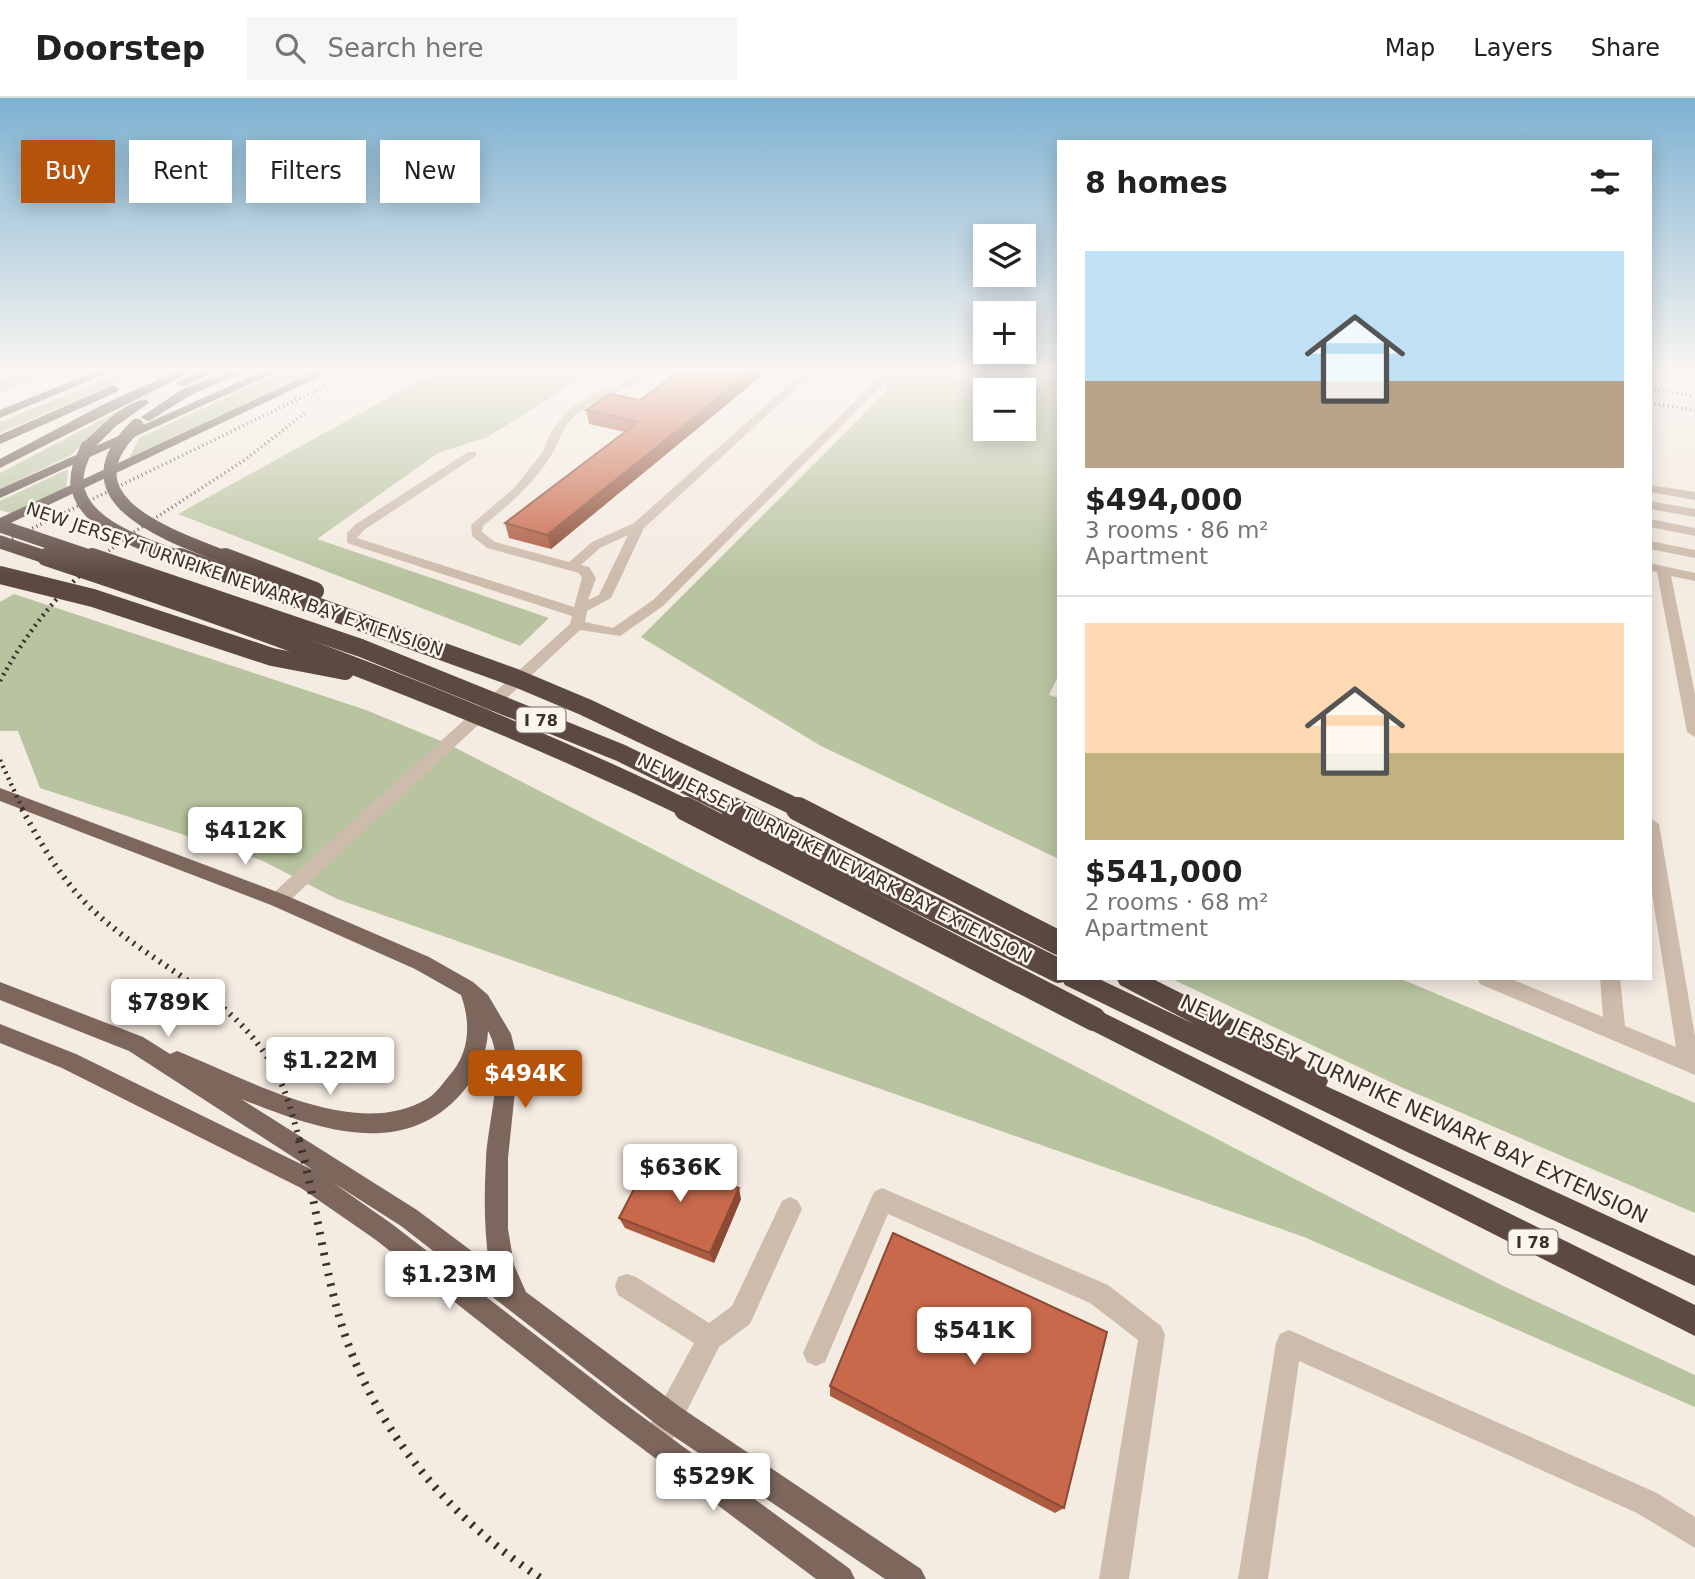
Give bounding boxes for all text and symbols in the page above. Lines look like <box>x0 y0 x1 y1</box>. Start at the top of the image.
search box <box>247 17 737 80</box>
text: Doorstep <box>35 29 205 68</box>
icon: search <box>271 29 309 67</box>
text: Search here <box>327 33 484 63</box>
text: Map <box>1385 34 1435 62</box>
text: Layers <box>1473 34 1553 62</box>
text: Share <box>1591 34 1660 62</box>
chip: Buy <box>21 140 115 203</box>
chip: Rent <box>129 140 232 203</box>
chip: Filters <box>246 140 366 203</box>
chip: New <box>380 140 480 203</box>
icon: filters <box>1586 163 1624 201</box>
text: 8 homes <box>1085 165 1228 200</box>
map controls <box>973 224 1036 441</box>
button: layers <box>973 224 1036 287</box>
icon: home <box>1292 296 1418 422</box>
button: + <box>973 301 1036 364</box>
button: − <box>973 378 1036 441</box>
text: $494,000 <box>1085 482 1243 517</box>
street label: NEW JERSEY TURNPIKE NEWARK BAY EXTENSION <box>24 497 446 661</box>
text: 3 rooms · 86 m² <box>1085 517 1269 543</box>
text: Apartment <box>1085 543 1208 569</box>
icon: home <box>1292 668 1418 794</box>
road number: I 78 <box>516 708 566 733</box>
street label: NEW JERSEY TURNPIKE NEWARK BAY EXTENSION <box>634 749 1036 967</box>
pin: $412K <box>196 808 294 867</box>
text: $412K <box>204 817 286 843</box>
text: $541,000 <box>1085 854 1243 889</box>
text: 2 rooms · 68 m² <box>1085 889 1269 915</box>
text: Apartment <box>1085 915 1208 941</box>
pin: $789K <box>119 979 217 1039</box>
text: $789K <box>127 989 209 1015</box>
street label: NEW JERSEY TURNPIKE NEWARK BAY EXTENSION <box>1176 990 1652 1228</box>
pin: $1.22M <box>273 1038 387 1097</box>
text: $1.22M <box>282 1047 378 1073</box>
pin: $494K <box>476 1051 574 1110</box>
text: $494K <box>484 1060 566 1086</box>
pin: $636K <box>631 1144 729 1204</box>
text: $636K <box>639 1154 721 1180</box>
road number: I 78 <box>1508 1230 1558 1254</box>
pin: $1.23M <box>392 1252 506 1311</box>
text: $1.23M <box>401 1261 497 1287</box>
pin: $541K <box>925 1308 1023 1367</box>
text: $541K <box>933 1317 1015 1343</box>
pin: $529K <box>664 1454 762 1513</box>
text: $529K <box>672 1463 754 1489</box>

